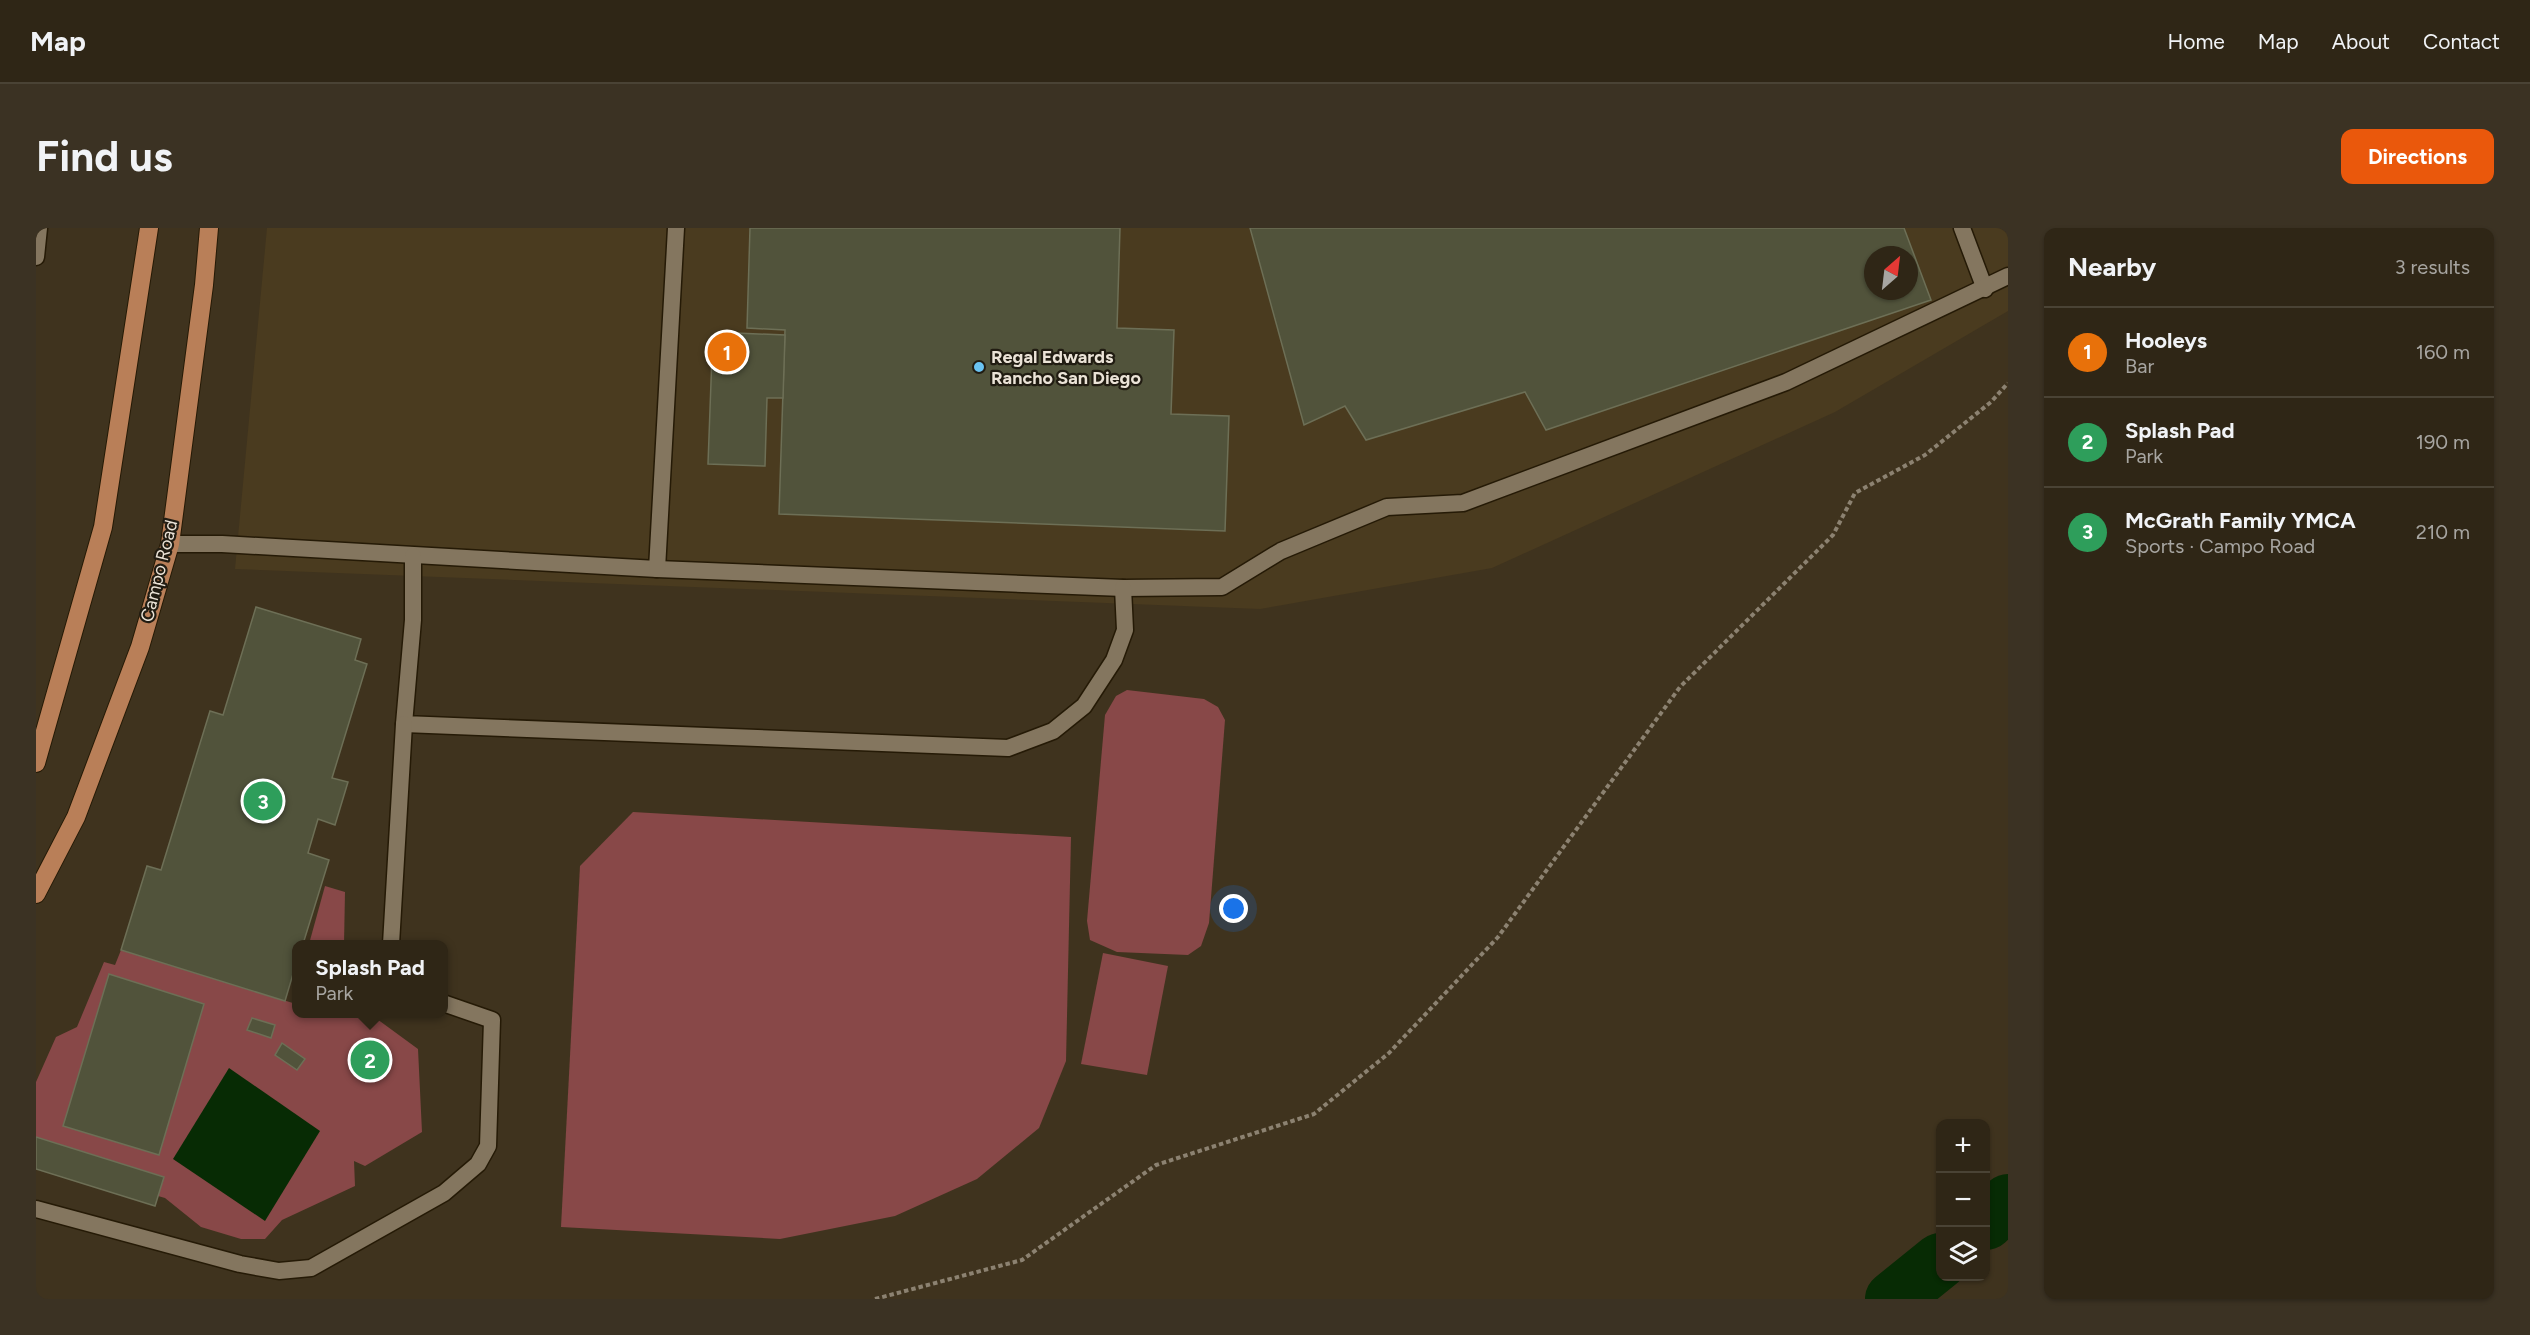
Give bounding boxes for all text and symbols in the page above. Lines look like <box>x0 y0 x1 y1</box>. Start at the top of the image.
text: Map <box>30 24 86 58</box>
text: Home <box>2168 29 2225 54</box>
text: Map <box>2258 29 2299 54</box>
text: About <box>2332 29 2390 54</box>
text: Contact <box>2423 29 2500 54</box>
button: Directions <box>2341 129 2494 184</box>
text: Find us <box>36 131 173 182</box>
north arrow <box>1864 246 1918 300</box>
text: Nearby <box>2068 251 2156 283</box>
text: 3 results <box>2395 255 2470 279</box>
text: Hooleys <box>2125 327 2207 354</box>
pin: 1 <box>708 330 746 374</box>
text: 1 <box>2083 340 2092 364</box>
text: 160 m <box>2416 340 2470 364</box>
place label: Regal Edwards Rancho San Diego <box>991 346 1141 389</box>
text: Bar <box>2125 354 2154 378</box>
marker: Regal Edwards Rancho San Diego <box>972 360 986 374</box>
text: Splash Pad <box>2125 417 2235 444</box>
text: 2 <box>2082 430 2093 454</box>
text: 190 m <box>2416 430 2470 454</box>
text: Park <box>2125 444 2163 468</box>
text: McGrath Family YMCA <box>2125 507 2356 534</box>
street label: Campo Road <box>136 518 182 624</box>
text: 3 <box>2082 520 2093 544</box>
text: 210 m <box>2416 520 2470 544</box>
text: Sports · Campo Road <box>2125 534 2315 558</box>
pin: 3 <box>244 778 282 824</box>
your location <box>1219 894 1248 923</box>
popup <box>292 940 448 1018</box>
text: Splash Pad <box>315 954 425 981</box>
text: Park <box>315 981 353 1005</box>
pin: 2 <box>350 1038 390 1082</box>
map controls <box>1936 1119 1990 1281</box>
button: + <box>1936 1119 1990 1173</box>
button: − <box>1936 1173 1990 1227</box>
button: layers <box>1936 1227 1990 1281</box>

